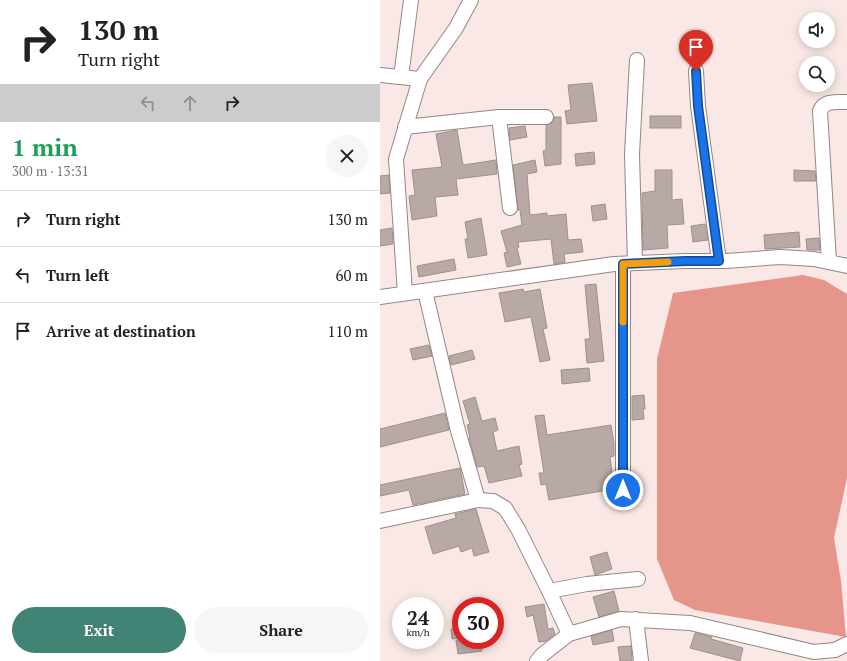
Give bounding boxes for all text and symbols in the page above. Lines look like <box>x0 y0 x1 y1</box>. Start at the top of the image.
text: 130 m <box>78 11 159 48</box>
map controls <box>799 12 835 92</box>
button: sound <box>799 12 835 48</box>
icon: right <box>12 16 64 68</box>
pin <box>679 30 713 71</box>
icon: arrive <box>685 36 707 58</box>
text: Turn right <box>78 47 160 71</box>
button: search <box>799 56 835 92</box>
icon: left <box>137 92 159 114</box>
icon: ahead <box>179 92 201 114</box>
icon: right <box>221 92 243 114</box>
text: 1 min <box>12 131 78 163</box>
button: close <box>326 135 368 177</box>
text: 300 m · 13:31 <box>12 162 89 180</box>
icon: right <box>12 208 34 230</box>
text: Turn right <box>46 209 121 229</box>
text: 130 m <box>327 209 368 229</box>
icon: left <box>12 264 34 286</box>
text: Turn left <box>46 265 110 285</box>
text: 60 m <box>335 265 368 285</box>
icon: arrive <box>12 320 34 342</box>
text: Arrive at destination <box>46 321 196 341</box>
text: 110 m <box>327 321 368 341</box>
position arrow <box>602 469 644 511</box>
speed limit sign: 30 <box>452 597 504 649</box>
text: 24 <box>407 604 429 631</box>
button: Exit <box>12 607 186 653</box>
button: Share <box>194 607 368 653</box>
text: km/h <box>406 626 430 639</box>

